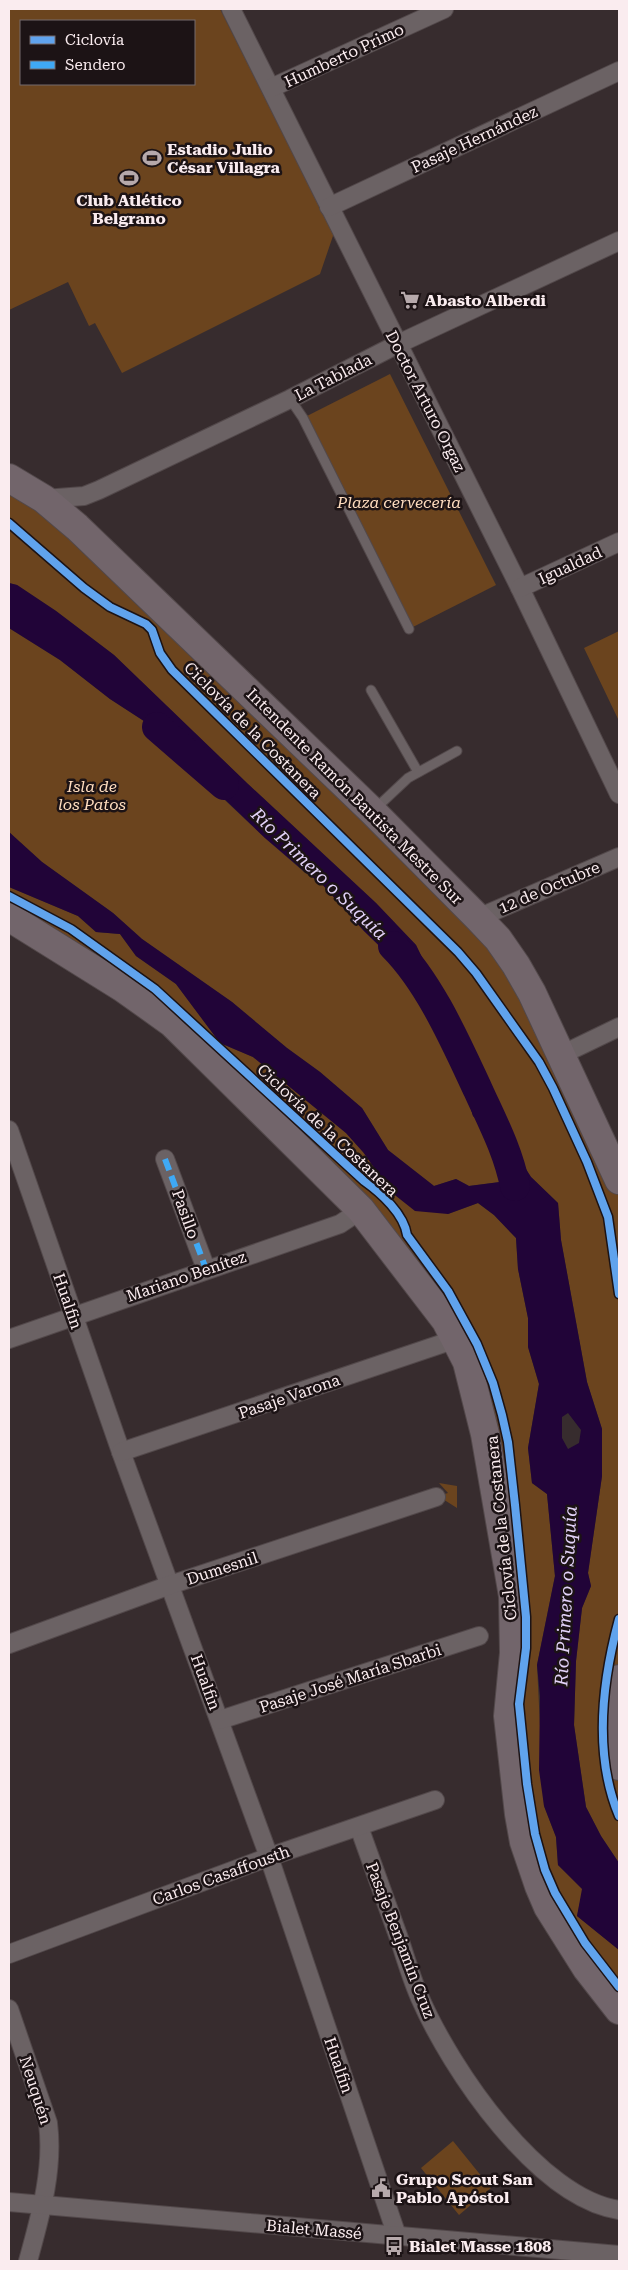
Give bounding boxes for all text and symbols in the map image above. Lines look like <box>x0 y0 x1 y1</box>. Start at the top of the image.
street label: Humberto Primo <box>281 19 407 91</box>
legend <box>20 20 195 85</box>
text: Ciclovía <box>65 31 124 49</box>
text: Sendero <box>65 56 126 74</box>
street label: Pasaje Hernández <box>408 102 541 177</box>
place label: Estadio Julio César Villagra <box>167 140 281 177</box>
sports icon: Estadio Julio César Villagra <box>141 147 163 169</box>
sports icon: Club Atlético Belgrano <box>118 167 140 189</box>
place label: Club Atlético Belgrano <box>76 191 182 228</box>
supermarket icon: Abasto Alberdi <box>399 289 421 311</box>
place label: Abasto Alberdi <box>425 291 547 310</box>
street label: Doctor Arturo Orgaz <box>382 328 470 475</box>
street label: La Tablada <box>292 350 375 405</box>
park label: Plaza cervecería <box>336 493 461 512</box>
street label: Igualdad <box>536 543 605 588</box>
street label: Ciclovía de la Costanera <box>180 658 325 803</box>
street label: Intendente Ramón Bautista Mestre Sur <box>243 684 467 909</box>
park label: Isla de los Patos <box>58 777 126 814</box>
water label: Río Primero o Suquía <box>246 803 392 944</box>
street label: 12 de Octubre <box>496 857 603 917</box>
street label: Ciclovía de la Costanera <box>253 1060 402 1201</box>
street label: Pasillo <box>168 1187 203 1242</box>
street label: Mariano Benítez <box>124 1247 249 1306</box>
street label: Hualfin <box>49 1271 86 1332</box>
street label: Pasaje Varona <box>236 1370 343 1423</box>
street label: Ciclovía de la Costanera <box>482 1434 521 1621</box>
water label: Río Primero o Suquía <box>550 1505 581 1688</box>
street label: Dumesnil <box>184 1548 260 1589</box>
street label: Pasaje José María Sbarbi <box>257 1640 444 1717</box>
street label: Hualfin <box>187 1652 224 1713</box>
street label: Carlos Casaffousth <box>150 1842 292 1909</box>
street label: Pasaje Benjamín Cruz <box>362 1860 439 2021</box>
street label: Hualfin <box>320 2035 357 2096</box>
street label: Neuquén <box>16 2054 55 2127</box>
place label: Grupo Scout San Pablo Apóstol <box>396 2170 533 2207</box>
public building icon: Grupo Scout San Pablo Apóstol <box>370 2177 392 2199</box>
street label: Bialet Massé <box>265 2216 363 2243</box>
bus stop icon: Bialet Masse 1808 <box>383 2235 405 2257</box>
place label: Bialet Masse 1808 <box>409 2237 551 2256</box>

